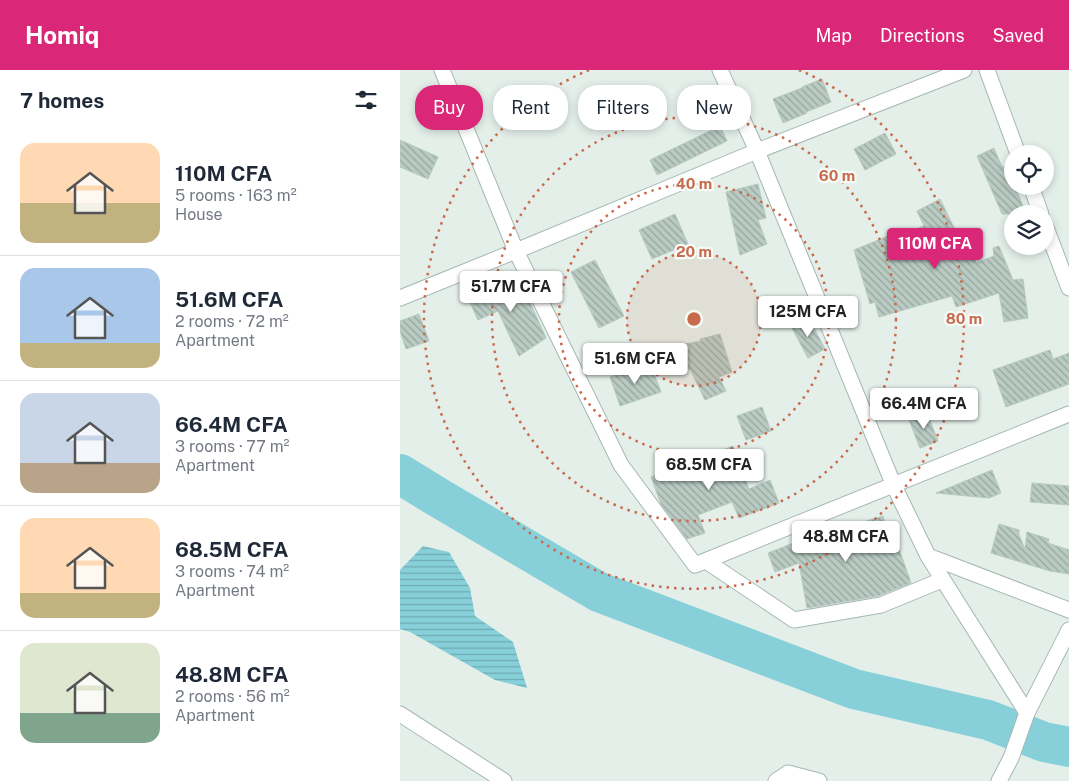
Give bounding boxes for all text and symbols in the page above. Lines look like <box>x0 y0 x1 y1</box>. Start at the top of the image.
text: Homiq <box>25 21 99 49</box>
text: Map <box>815 25 852 46</box>
text: Directions <box>880 25 965 46</box>
text: Saved <box>993 25 1044 46</box>
chip: Buy <box>415 85 483 130</box>
chip: Rent <box>493 85 568 130</box>
chip: Filters <box>578 85 667 130</box>
chip: New <box>677 85 751 130</box>
icon: filters <box>352 86 380 114</box>
text: 7 homes <box>20 88 104 113</box>
map controls <box>1004 145 1054 255</box>
button: locate <box>1004 145 1054 195</box>
text: 110M CFA <box>175 161 272 186</box>
icon: home <box>60 163 120 223</box>
text: 60 m <box>819 167 855 184</box>
text: 40 m <box>676 175 712 192</box>
text: 5 rooms · 163 m² <box>175 186 297 205</box>
text: House <box>175 205 223 224</box>
button: layers <box>1004 205 1054 255</box>
pin: 110M CFA <box>883 228 987 270</box>
text: 110M CFA <box>898 234 972 253</box>
text: 20 m <box>676 243 712 260</box>
pin: 51.7M CFA <box>454 270 568 313</box>
text: 51.7M CFA <box>471 277 551 296</box>
text: 51.6M CFA <box>175 287 284 312</box>
icon: home <box>60 288 120 348</box>
pin: 125M CFA <box>756 296 860 338</box>
text: 125M CFA <box>769 302 847 321</box>
centre of rings <box>685 310 703 328</box>
text: 80 m <box>946 310 982 327</box>
text: 2 rooms · 72 m² <box>175 312 289 331</box>
text: Apartment <box>175 331 255 350</box>
pin: 51.6M CFA <box>578 342 692 385</box>
text: 51.6M CFA <box>594 349 676 368</box>
pin: 66.4M CFA <box>867 388 981 430</box>
text: 66.4M CFA <box>881 394 967 413</box>
text: 66.4M CFA <box>175 412 288 437</box>
icon: home <box>60 413 120 473</box>
text: 3 rooms · 77 m² <box>175 437 289 456</box>
pin: 68.5M CFA <box>652 448 766 491</box>
text: 68.5M CFA <box>666 455 752 474</box>
text: Apartment <box>175 456 255 475</box>
pin: 48.8M CFA <box>789 520 903 563</box>
text: 48.8M CFA <box>803 527 889 546</box>
text: 68.5M CFA <box>175 537 289 562</box>
icon: home <box>60 538 120 598</box>
text: 3 rooms · 74 m² <box>175 562 289 581</box>
text: Apartment <box>175 581 255 600</box>
text: 48.8M CFA <box>175 662 288 687</box>
icon: home <box>60 663 120 723</box>
text: 2 rooms · 56 m² <box>175 687 290 706</box>
text: Apartment <box>175 706 255 725</box>

